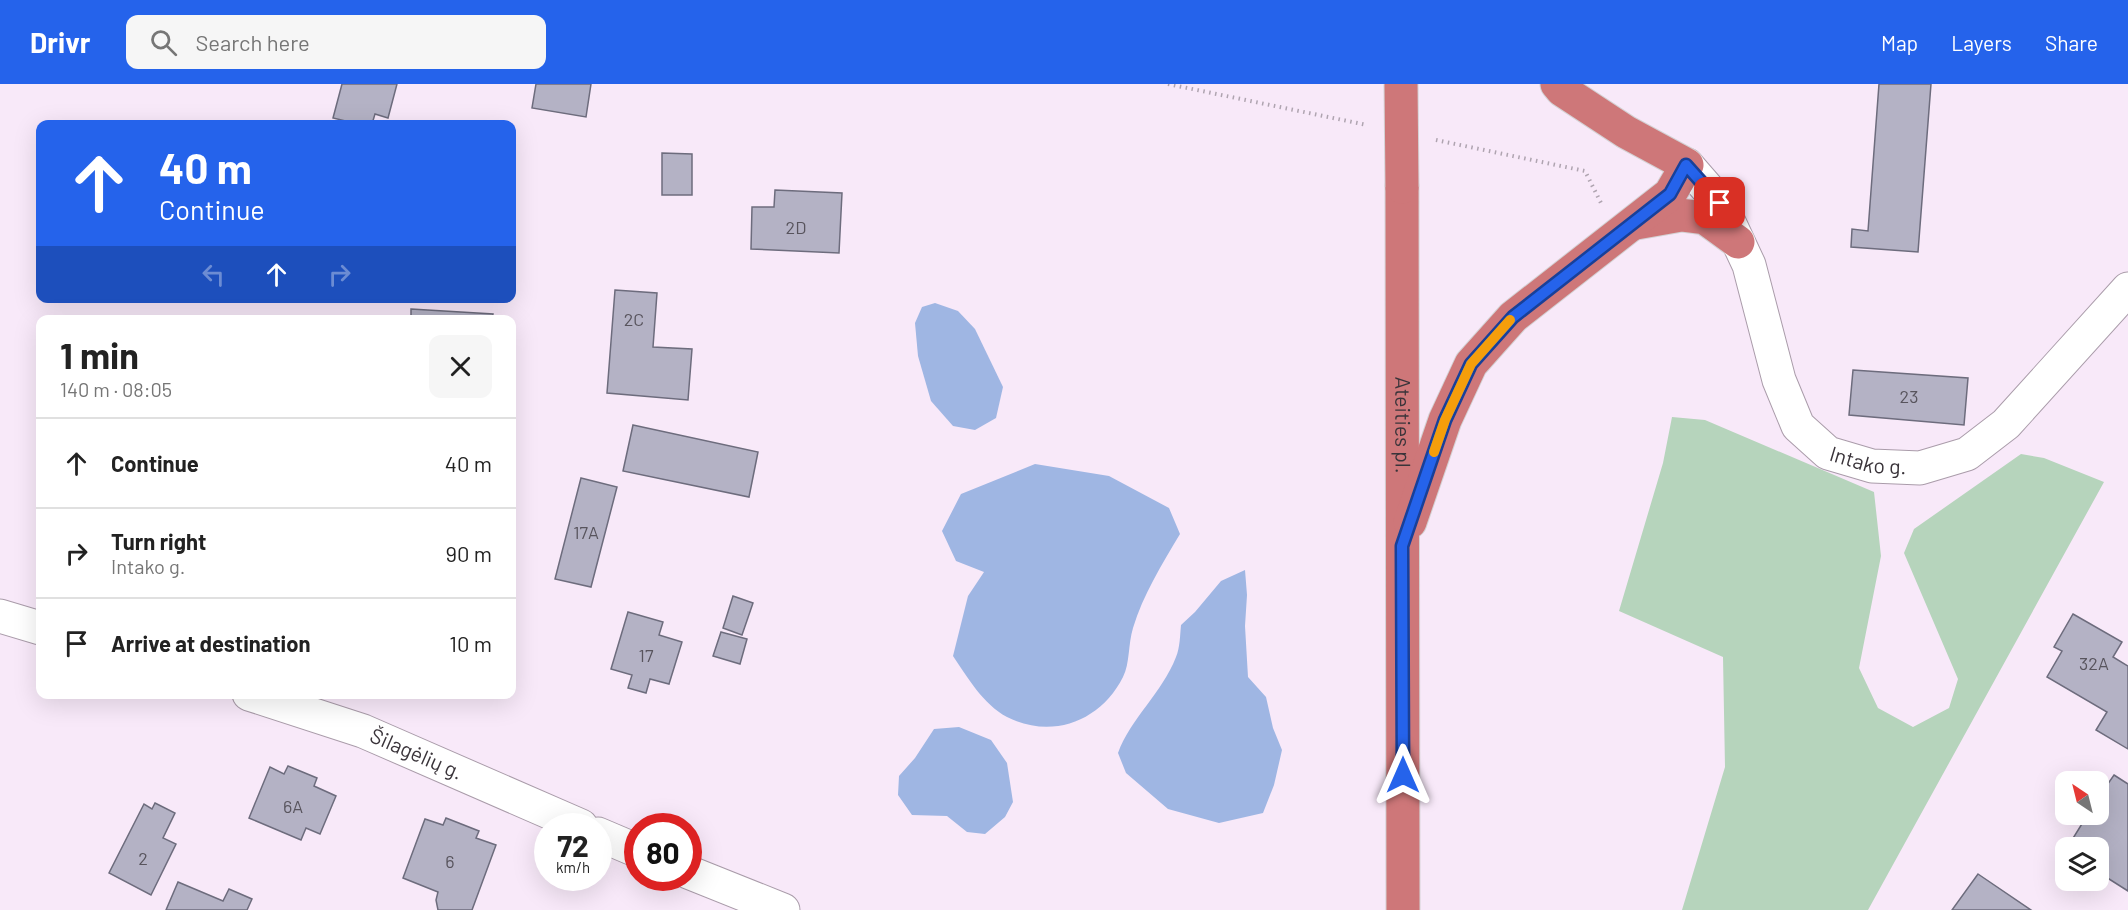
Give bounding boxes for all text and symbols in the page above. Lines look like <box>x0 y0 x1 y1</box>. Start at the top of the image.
search box <box>126 15 546 69</box>
text: Drivr <box>30 25 90 59</box>
icon: search <box>147 26 180 59</box>
text: Search here <box>195 29 310 55</box>
text: Map <box>1881 30 1918 55</box>
text: Layers <box>1951 30 2012 55</box>
text: Share <box>2045 30 2098 55</box>
text: 40 m <box>159 142 252 192</box>
icon: ahead <box>60 144 138 222</box>
pin <box>1694 177 1745 228</box>
icon: arrive <box>1703 186 1736 219</box>
text: Continue <box>159 193 265 225</box>
house number: 2D <box>786 216 806 238</box>
icon: left <box>197 258 230 291</box>
icon: ahead <box>260 258 293 291</box>
icon: right <box>323 258 356 291</box>
house number: 2C <box>624 308 644 330</box>
text: 1 min <box>60 333 139 376</box>
button: close <box>429 335 492 398</box>
street label: Ateities pl. <box>1391 376 1416 474</box>
text: 140 m · 08:05 <box>60 377 172 401</box>
house number: 23 <box>1900 385 1918 407</box>
street label: Intako g. <box>1827 440 1907 478</box>
icon: ahead <box>60 447 93 480</box>
text: Continue <box>111 450 199 476</box>
text: 40 m <box>445 450 492 476</box>
house number: 17A <box>573 521 599 543</box>
text: Turn right <box>111 528 206 554</box>
icon: right <box>60 537 93 570</box>
text: 90 m <box>446 540 492 566</box>
text: Intako g. <box>111 554 185 578</box>
icon: arrive <box>60 627 93 660</box>
text: Arrive at destination <box>111 630 310 656</box>
text: 10 m <box>449 630 492 656</box>
house number: 17 <box>639 644 654 666</box>
house number: 32A <box>2079 652 2109 674</box>
street label: Šilagėlių g. <box>367 722 467 784</box>
position arrow <box>1371 743 1435 807</box>
north arrow <box>2055 771 2109 825</box>
map controls <box>2055 771 2109 891</box>
house number: 6A <box>283 795 303 817</box>
speed limit sign: 80 <box>624 813 702 891</box>
text: 72 <box>557 827 589 863</box>
button: layers <box>2055 837 2109 891</box>
house number: 2 <box>138 847 148 869</box>
house number: 6 <box>445 850 455 872</box>
text: km/h <box>556 858 590 876</box>

